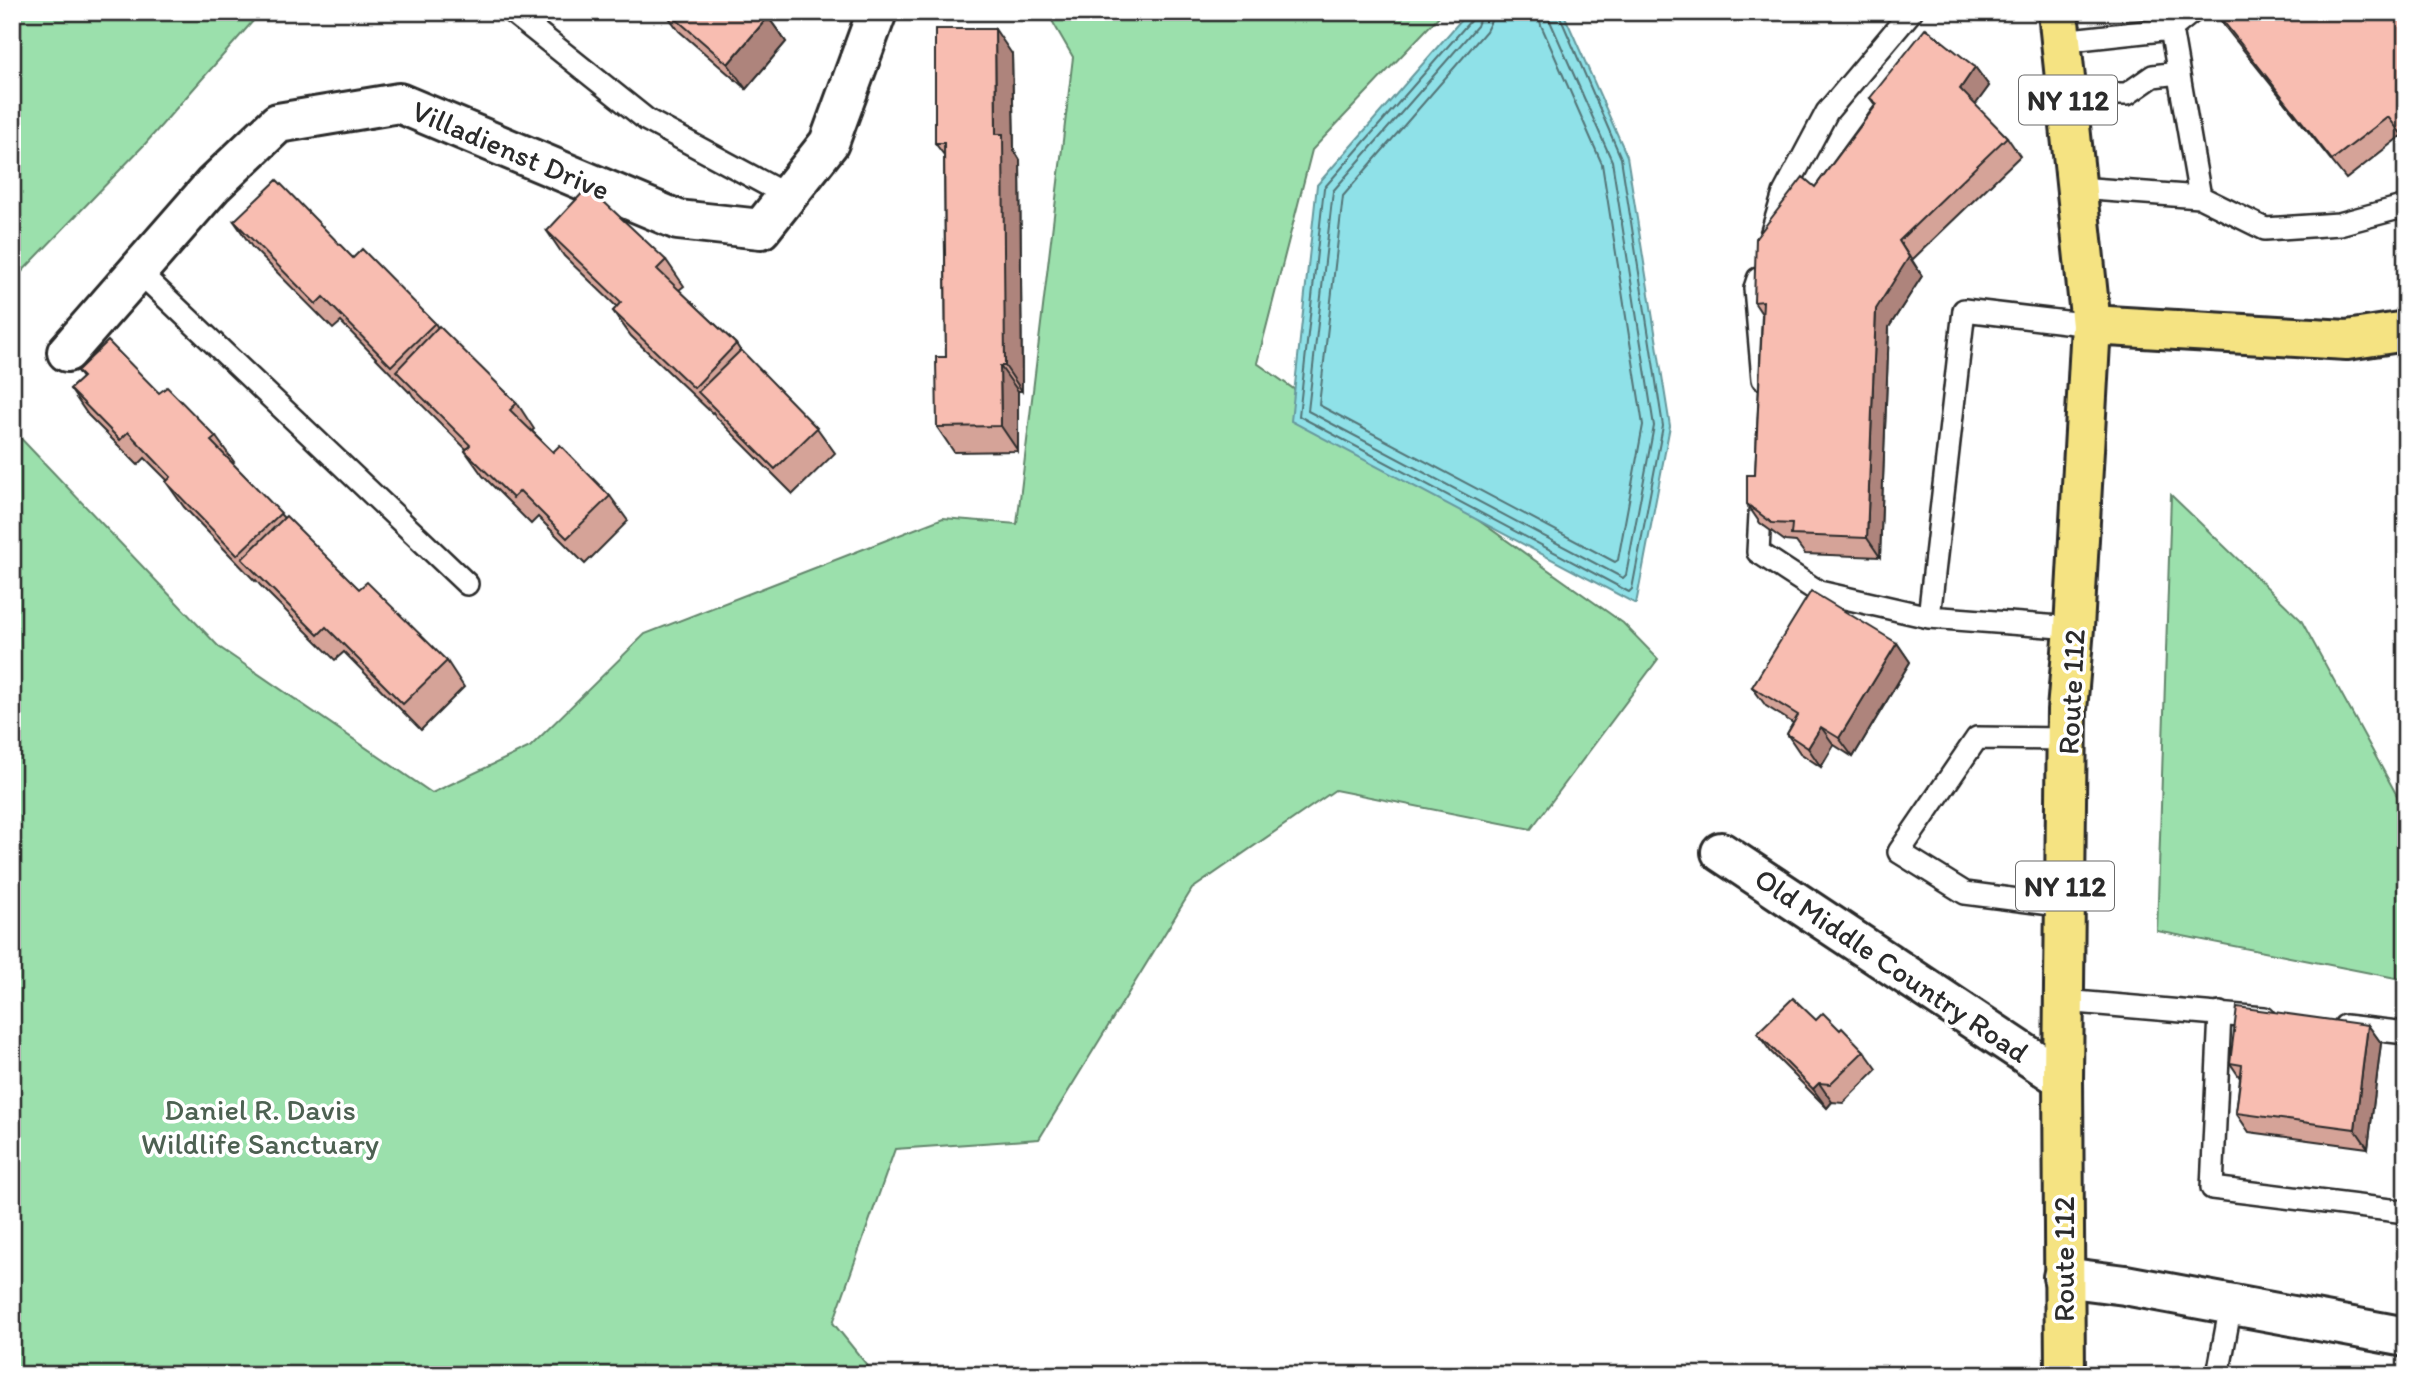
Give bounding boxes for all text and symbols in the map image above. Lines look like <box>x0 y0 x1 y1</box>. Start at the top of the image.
road number: NY 112 <box>2019 76 2117 124</box>
street label: Villadienst Drive <box>407 92 615 208</box>
street label: Route 112 <box>2049 628 2093 756</box>
street label: Old Middle Country Road <box>1748 859 2037 1071</box>
road number: NY 112 <box>2016 862 2114 910</box>
park label: Daniel R. Davis Wildlife Sanctuary <box>141 1091 379 1162</box>
street label: Route 112 <box>2045 1196 2082 1322</box>

